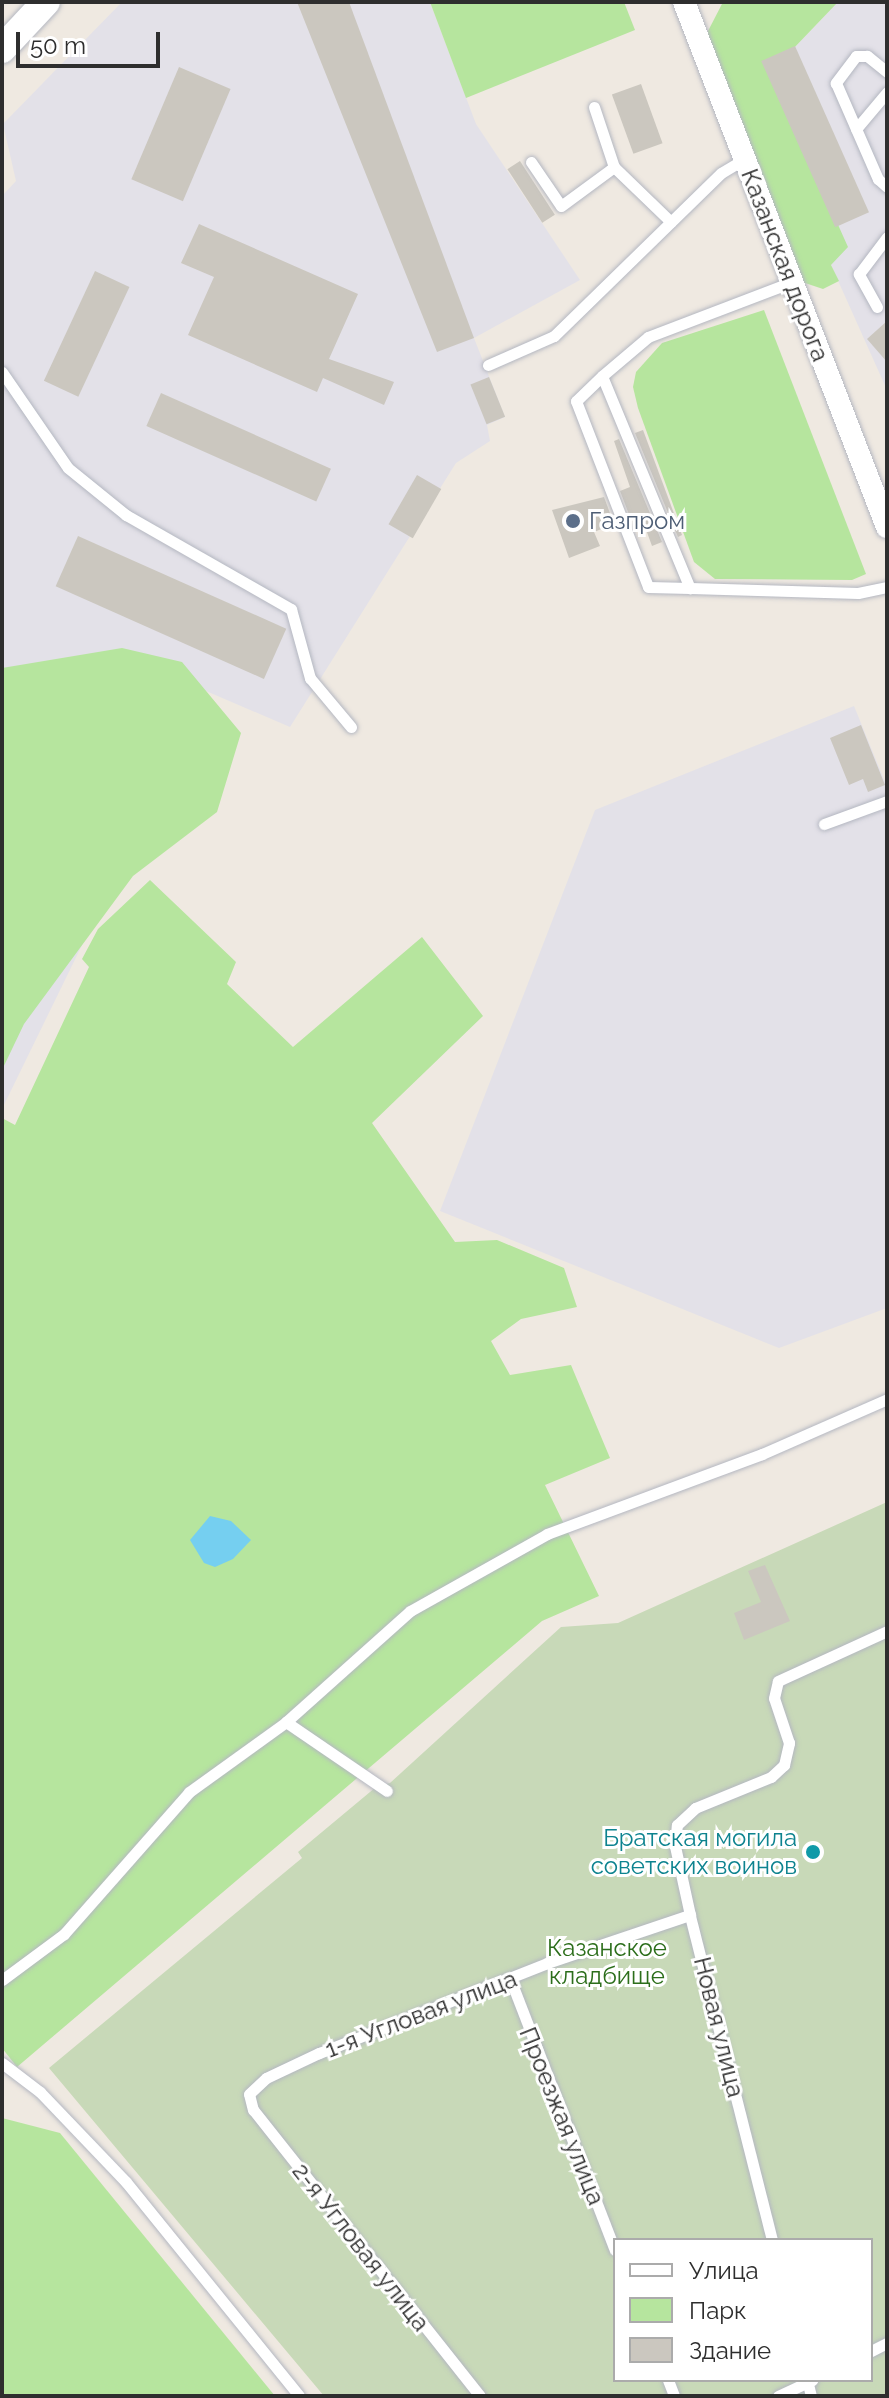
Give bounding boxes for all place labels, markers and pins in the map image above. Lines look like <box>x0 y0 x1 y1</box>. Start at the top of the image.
place label: Газпром <box>589 507 685 535</box>
marker: Газпром <box>564 512 582 530</box>
place label: Братская могила советских воинов <box>591 1824 797 1880</box>
marker: Братская могила советских воинов <box>804 1843 822 1861</box>

